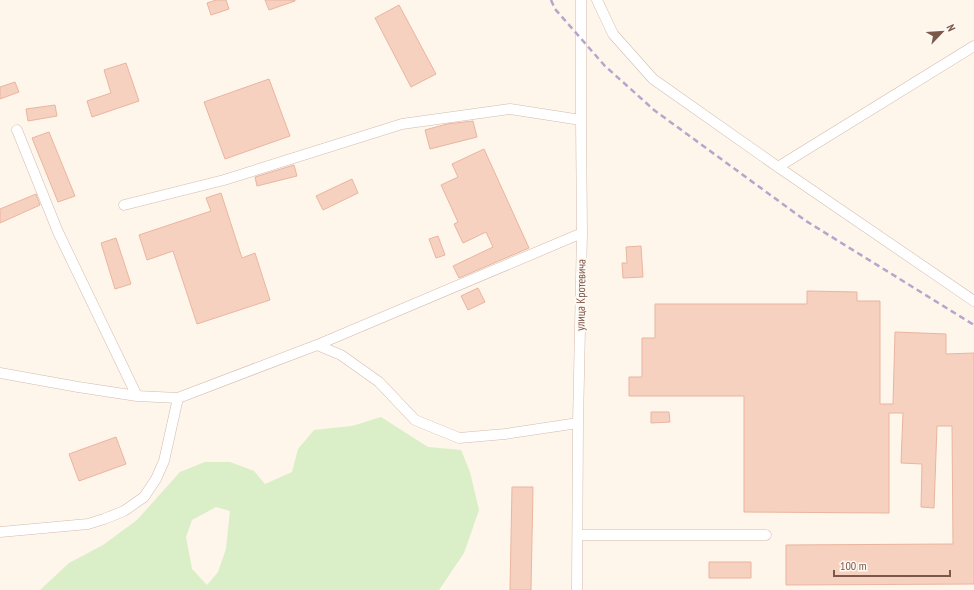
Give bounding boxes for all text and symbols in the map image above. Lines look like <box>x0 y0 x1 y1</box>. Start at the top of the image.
north arrow <box>922 12 962 52</box>
text: N <box>943 22 959 33</box>
street label: улица Кротевича <box>572 259 589 331</box>
scale bar <box>834 552 950 578</box>
text: 100 m <box>840 558 867 573</box>

